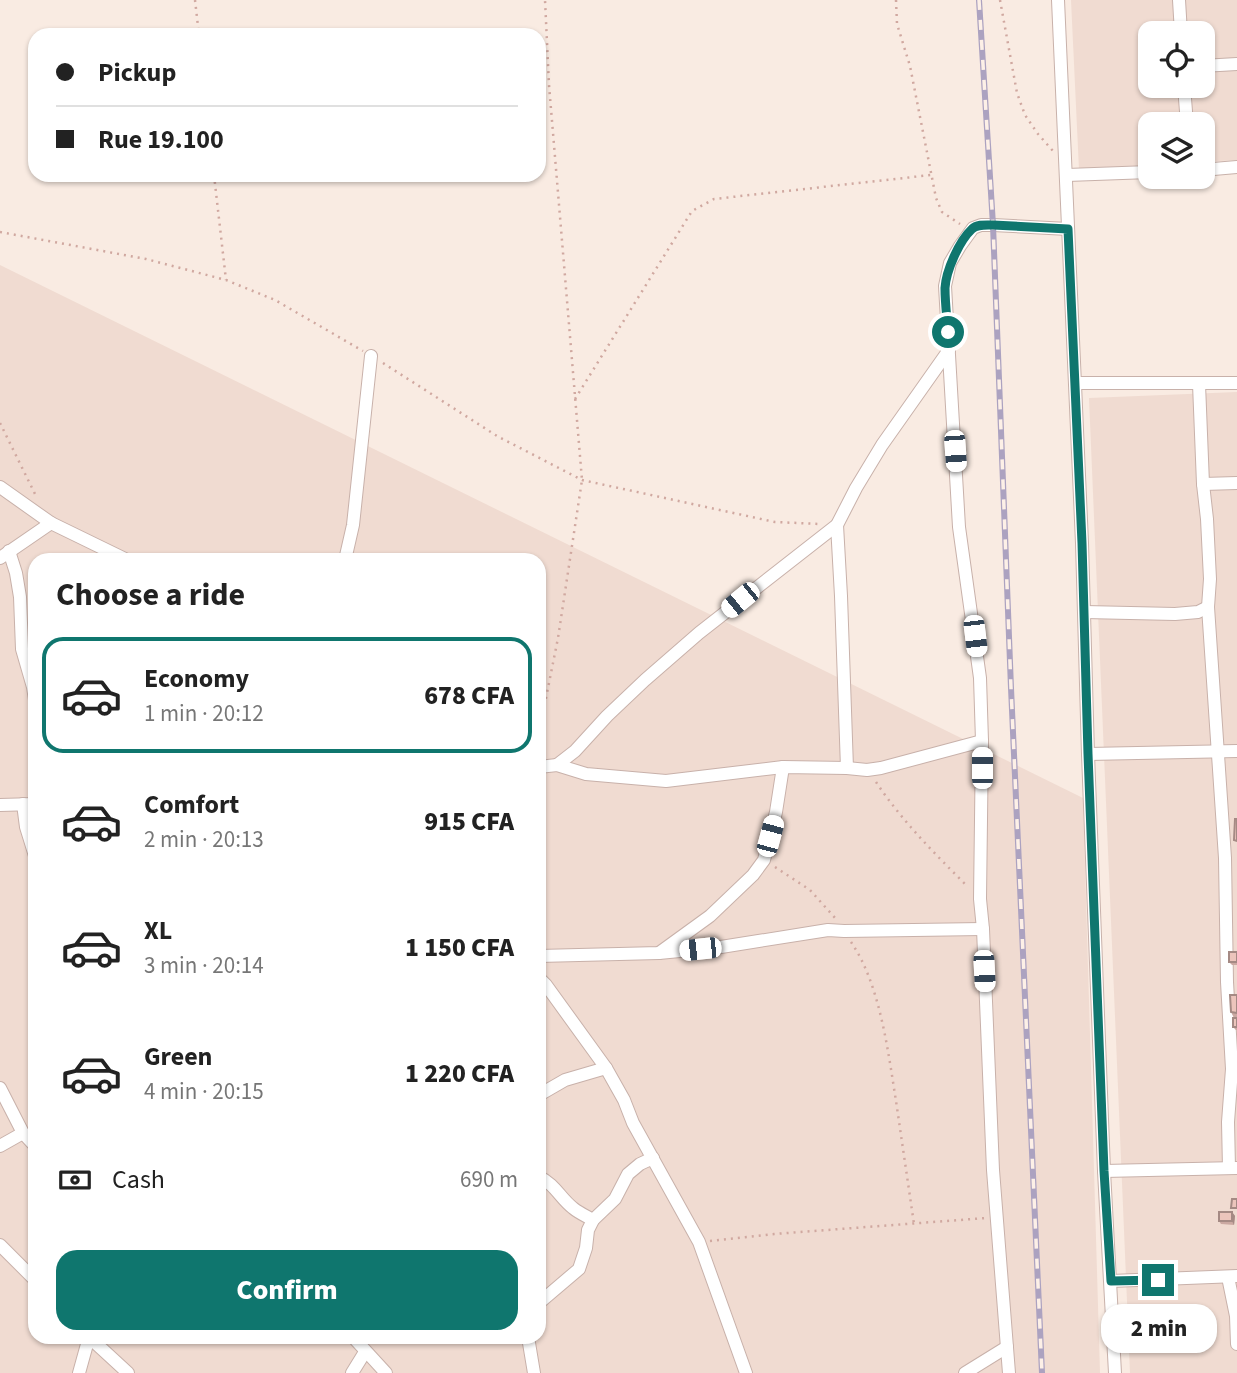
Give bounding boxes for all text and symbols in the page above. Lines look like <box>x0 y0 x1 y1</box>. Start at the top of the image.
map controls <box>1138 21 1215 189</box>
button: locate <box>1138 21 1215 98</box>
text: Pickup <box>98 54 176 91</box>
button: layers <box>1138 112 1215 189</box>
text: Rue 19.100 <box>98 121 224 158</box>
route start <box>932 316 964 348</box>
car <box>944 429 967 473</box>
text: Choose a ride <box>56 572 245 618</box>
car <box>718 579 763 621</box>
car <box>963 614 988 658</box>
text: Economy <box>144 660 249 697</box>
icon: car <box>60 664 123 727</box>
text: 678 CFA <box>424 677 514 714</box>
text: 1 min · 20:12 <box>144 697 264 730</box>
car <box>972 747 993 789</box>
text: Comfort <box>144 786 239 823</box>
icon: car <box>60 790 123 853</box>
text: 915 CFA <box>424 803 514 840</box>
car <box>755 813 786 859</box>
text: 2 min · 20:13 <box>144 823 264 856</box>
text: XL <box>144 912 172 949</box>
icon: car <box>60 916 123 979</box>
text: 1 150 CFA <box>405 929 514 966</box>
car <box>679 936 722 962</box>
text: 3 min · 20:14 <box>144 949 264 982</box>
car <box>973 949 996 993</box>
text: Green <box>144 1038 212 1075</box>
icon: car <box>60 1042 123 1105</box>
text: 1 220 CFA <box>405 1055 514 1092</box>
text: 4 min · 20:15 <box>144 1075 264 1108</box>
icon: cash <box>56 1161 94 1199</box>
text: Cash <box>112 1161 165 1198</box>
text: 690 m <box>460 1163 518 1196</box>
button: Confirm <box>56 1250 518 1330</box>
route end <box>1142 1264 1174 1296</box>
callout: 2 min <box>1100 1304 1216 1354</box>
text: 2 min <box>1131 1312 1187 1345</box>

